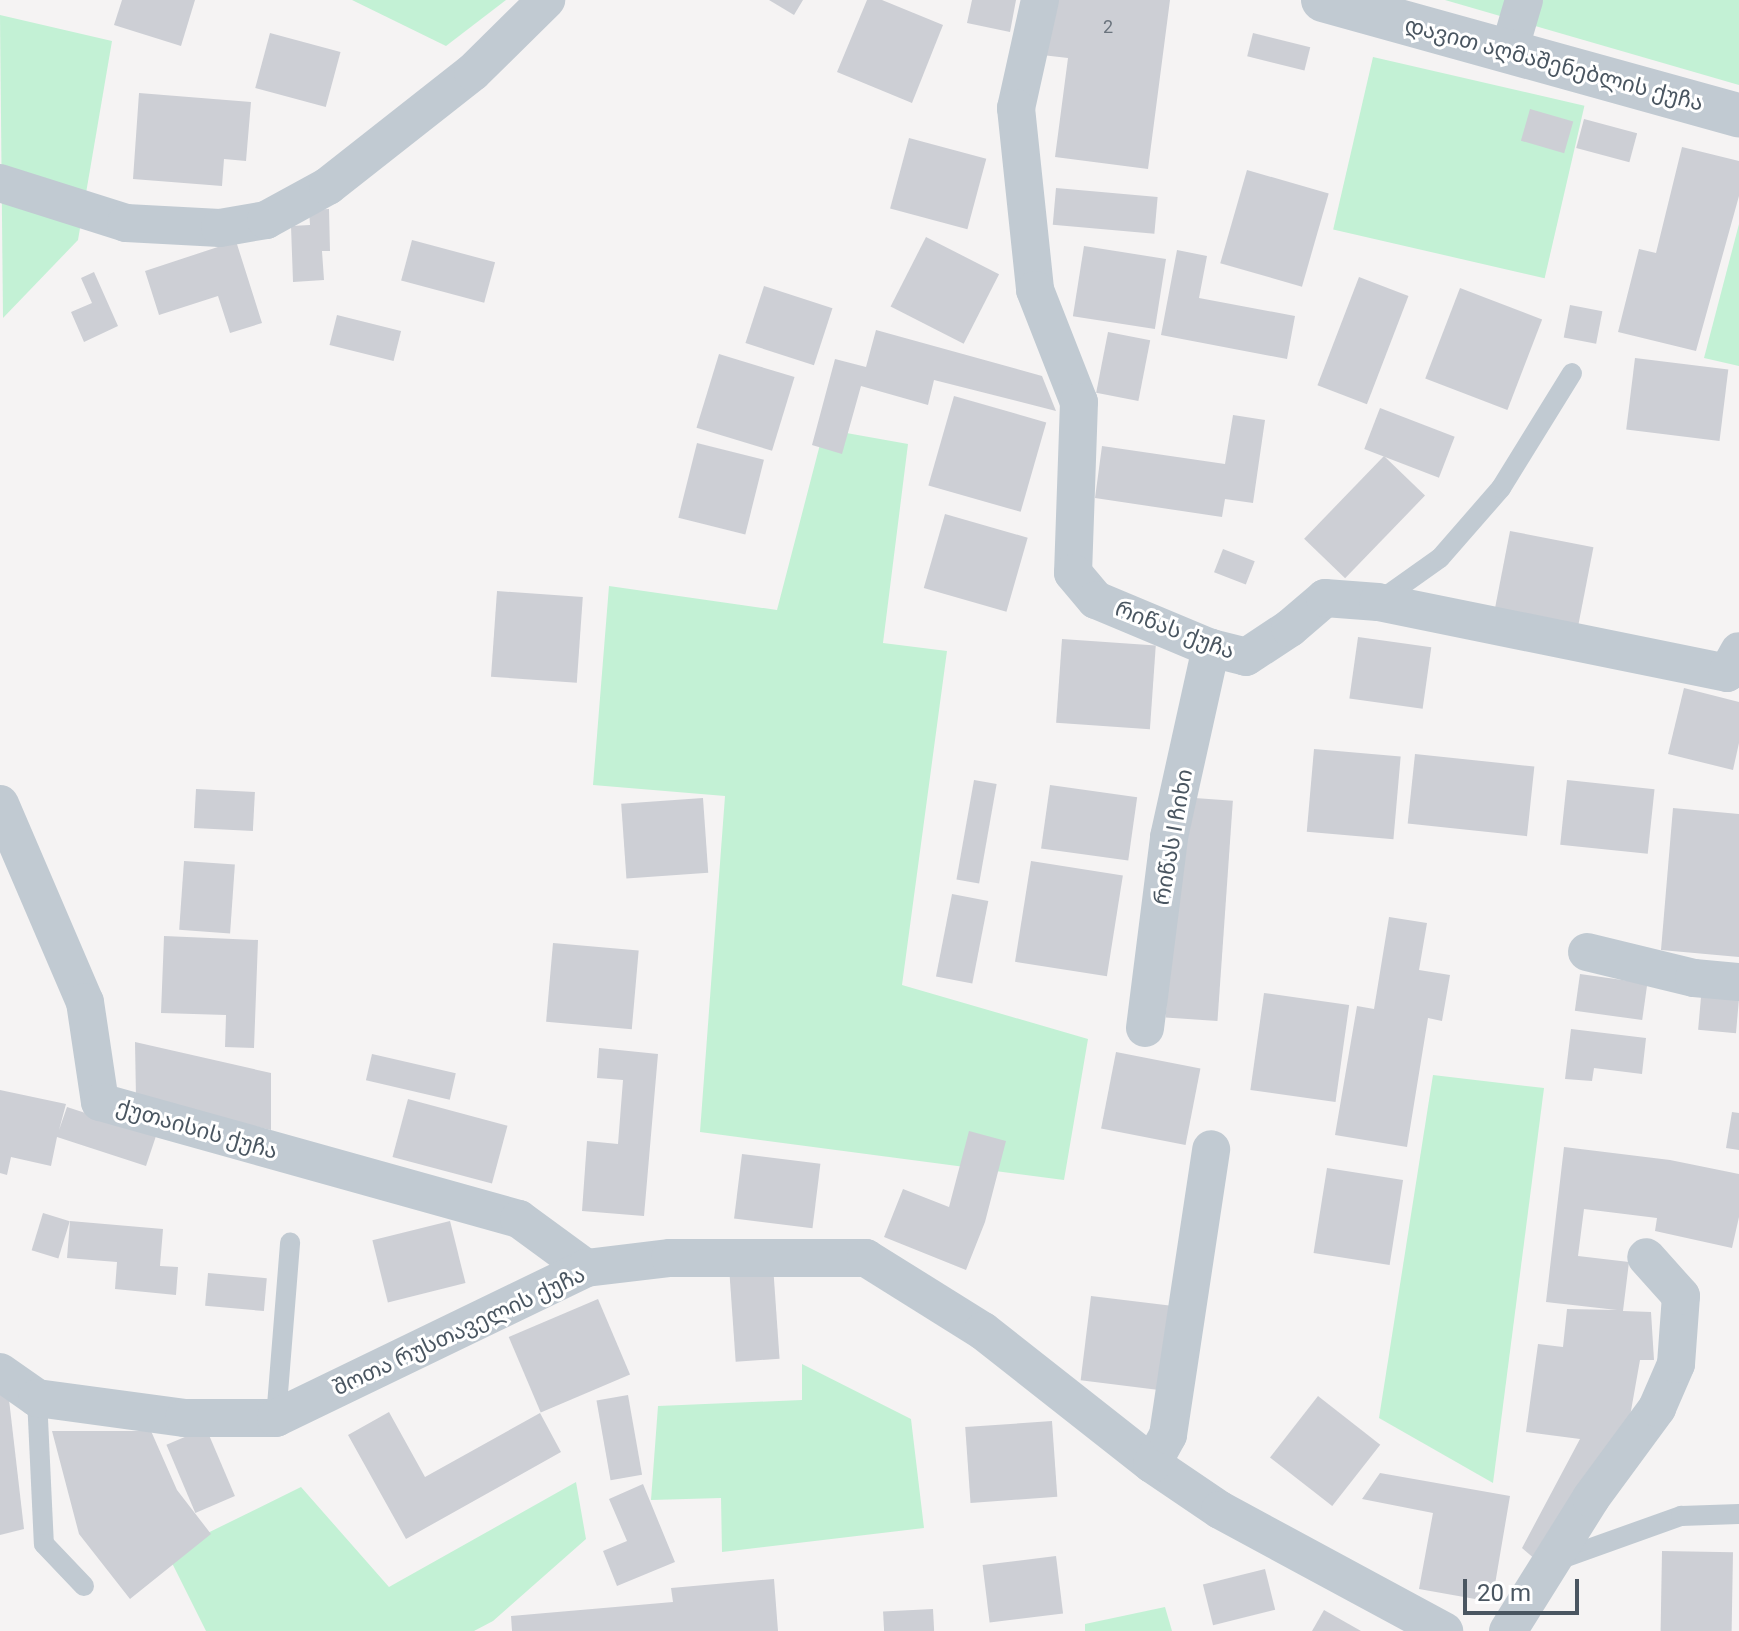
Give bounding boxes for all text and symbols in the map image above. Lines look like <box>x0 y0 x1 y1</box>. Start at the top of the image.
street label: დავით აღმაშენებლის ქუჩა <box>1402 11 1706 117</box>
house number: 2 <box>1103 16 1113 38</box>
street label: რიწას ქუჩა <box>1112 595 1238 665</box>
street label: რიწას I ჩიხი <box>1148 767 1198 907</box>
street label: ქუთაისის ქუჩა <box>113 1093 281 1165</box>
street label: შოთა რუსთაველის ქუჩა <box>329 1261 589 1401</box>
scale bar <box>1467 1563 1583 1613</box>
text: 20 m <box>1477 1579 1531 1607</box>

